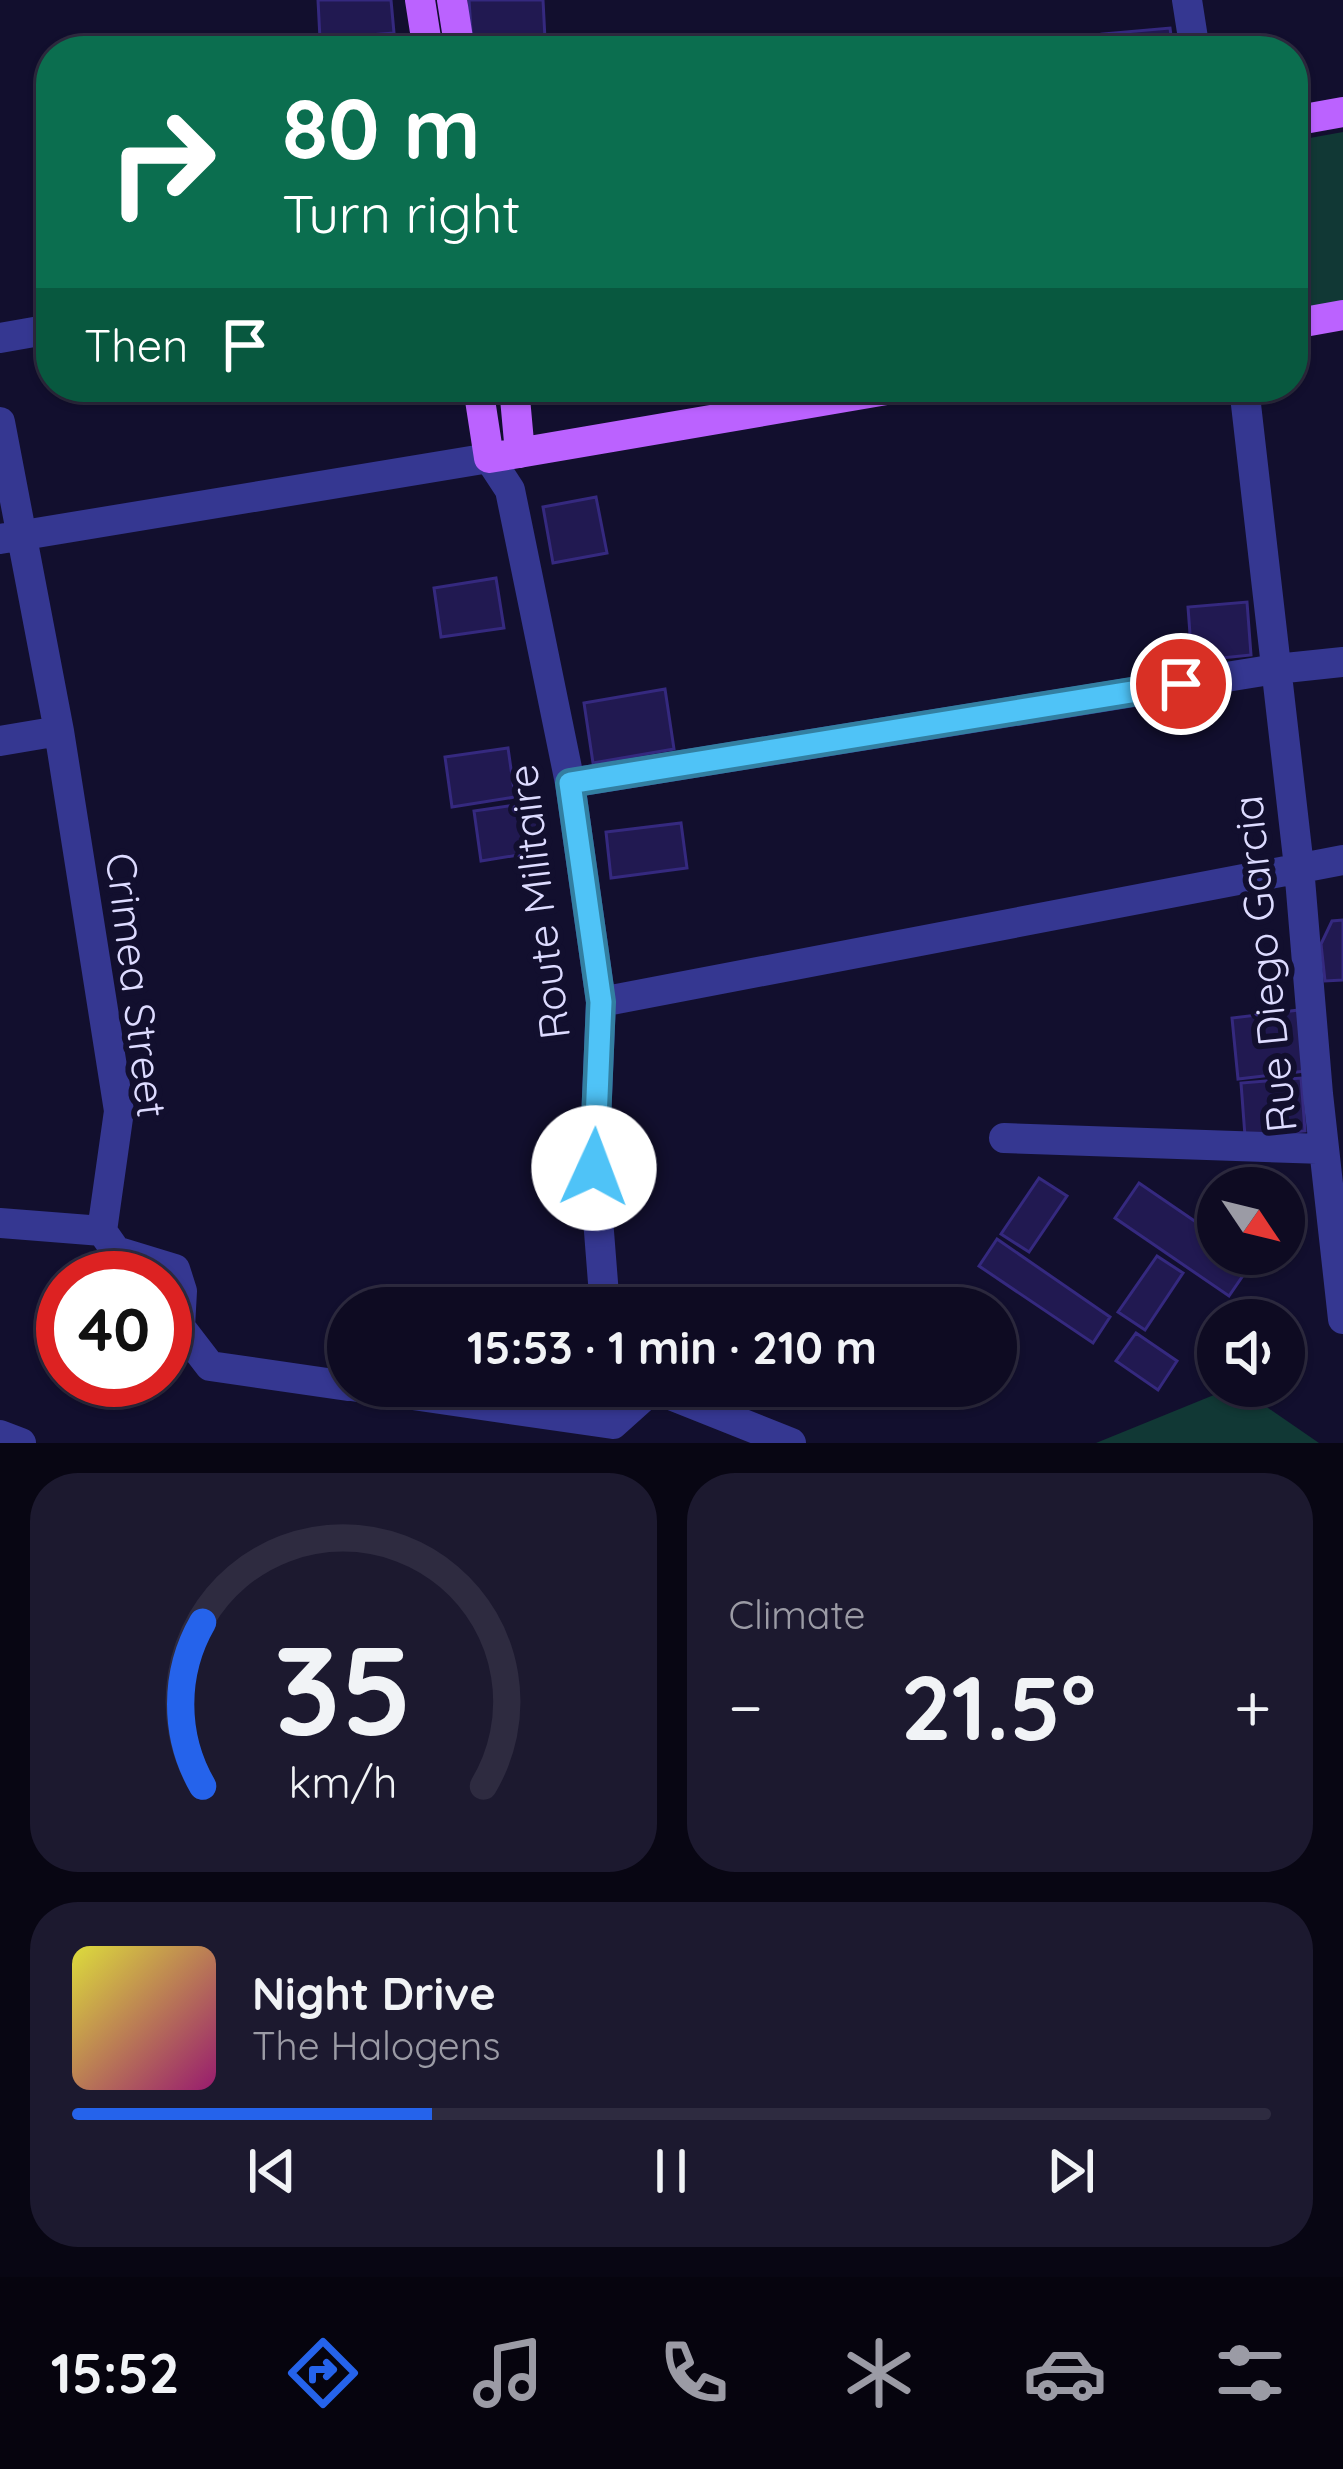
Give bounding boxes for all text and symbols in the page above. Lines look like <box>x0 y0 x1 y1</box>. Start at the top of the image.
text: 80 m <box>282 75 481 180</box>
icon: right <box>84 84 240 240</box>
text: Turn right <box>282 179 521 247</box>
icon: arrive <box>212 312 278 378</box>
text: Then <box>84 317 188 373</box>
pin <box>1130 633 1232 735</box>
icon: arrive <box>1148 651 1214 717</box>
street label: Route Militaire <box>495 762 581 1042</box>
street label: Rue Diego Garcia <box>1220 793 1308 1135</box>
street label: Crimea Street <box>94 850 180 1120</box>
position arrow <box>531 1105 657 1231</box>
north arrow <box>1197 1167 1305 1275</box>
map controls <box>1197 1167 1305 1407</box>
speed limit sign: 40 <box>36 1251 192 1407</box>
button: sound <box>1197 1299 1305 1407</box>
text: 15:53 · 1 min · 210 m <box>467 1319 877 1375</box>
text: Climate <box>729 1590 866 1639</box>
text: 35 <box>274 1610 413 1766</box>
text: 21.5° <box>900 1650 1096 1763</box>
text: − <box>729 1665 763 1748</box>
text: + <box>1234 1665 1271 1748</box>
text: km/h <box>289 1754 398 1808</box>
text: Night Drive <box>252 1965 496 2021</box>
text: The Halogens <box>252 2021 501 2070</box>
icon: previous <box>239 2138 305 2204</box>
icon: pause <box>638 2138 704 2204</box>
icon: next <box>1038 2138 1104 2204</box>
icon: directions <box>281 2331 365 2415</box>
icon: music <box>466 2331 550 2415</box>
icon: phone <box>652 2331 736 2415</box>
icon: climate <box>837 2331 921 2415</box>
icon: car <box>1023 2331 1107 2415</box>
icon: filters <box>1208 2331 1292 2415</box>
text: 15:52 <box>51 2339 179 2407</box>

